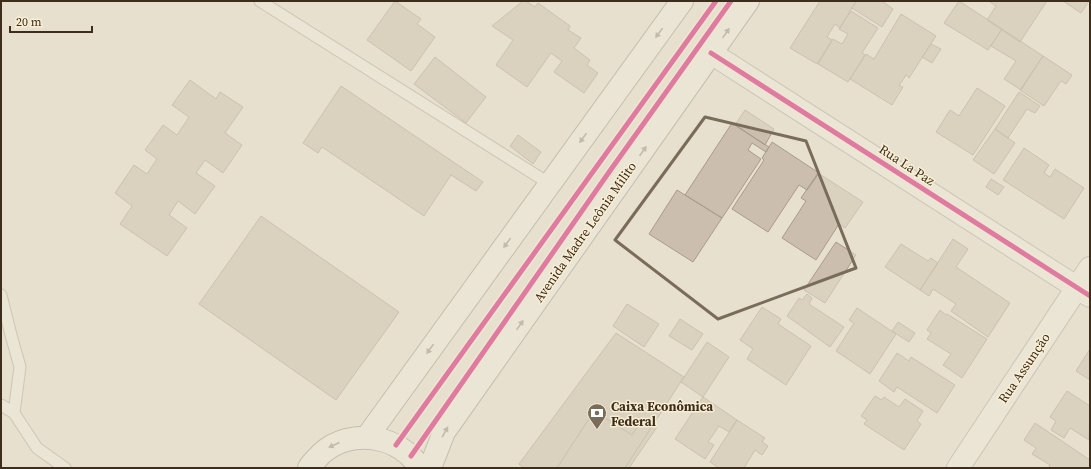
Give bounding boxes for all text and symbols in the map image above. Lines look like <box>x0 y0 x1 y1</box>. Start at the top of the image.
scale bar <box>10 8 92 34</box>
text: 20 m <box>16 14 42 30</box>
one-way arrow <box>655 27 663 38</box>
one-way arrow <box>722 28 730 38</box>
one-way arrow <box>579 133 587 143</box>
street label: Rua La Paz <box>876 141 938 189</box>
one-way arrow <box>639 145 647 156</box>
street label: Avenida Madre Leônia Milito <box>530 159 640 305</box>
one-way arrow <box>502 238 511 249</box>
one-way arrow <box>515 320 524 331</box>
street label: Rua Assunção <box>994 330 1054 406</box>
one-way arrow <box>426 343 435 354</box>
place label: Caixa Econômica Federal <box>611 398 713 430</box>
bank icon: Caixa Econômica Federal <box>586 402 608 430</box>
one-way arrow <box>442 426 449 438</box>
one-way arrow <box>329 442 340 448</box>

